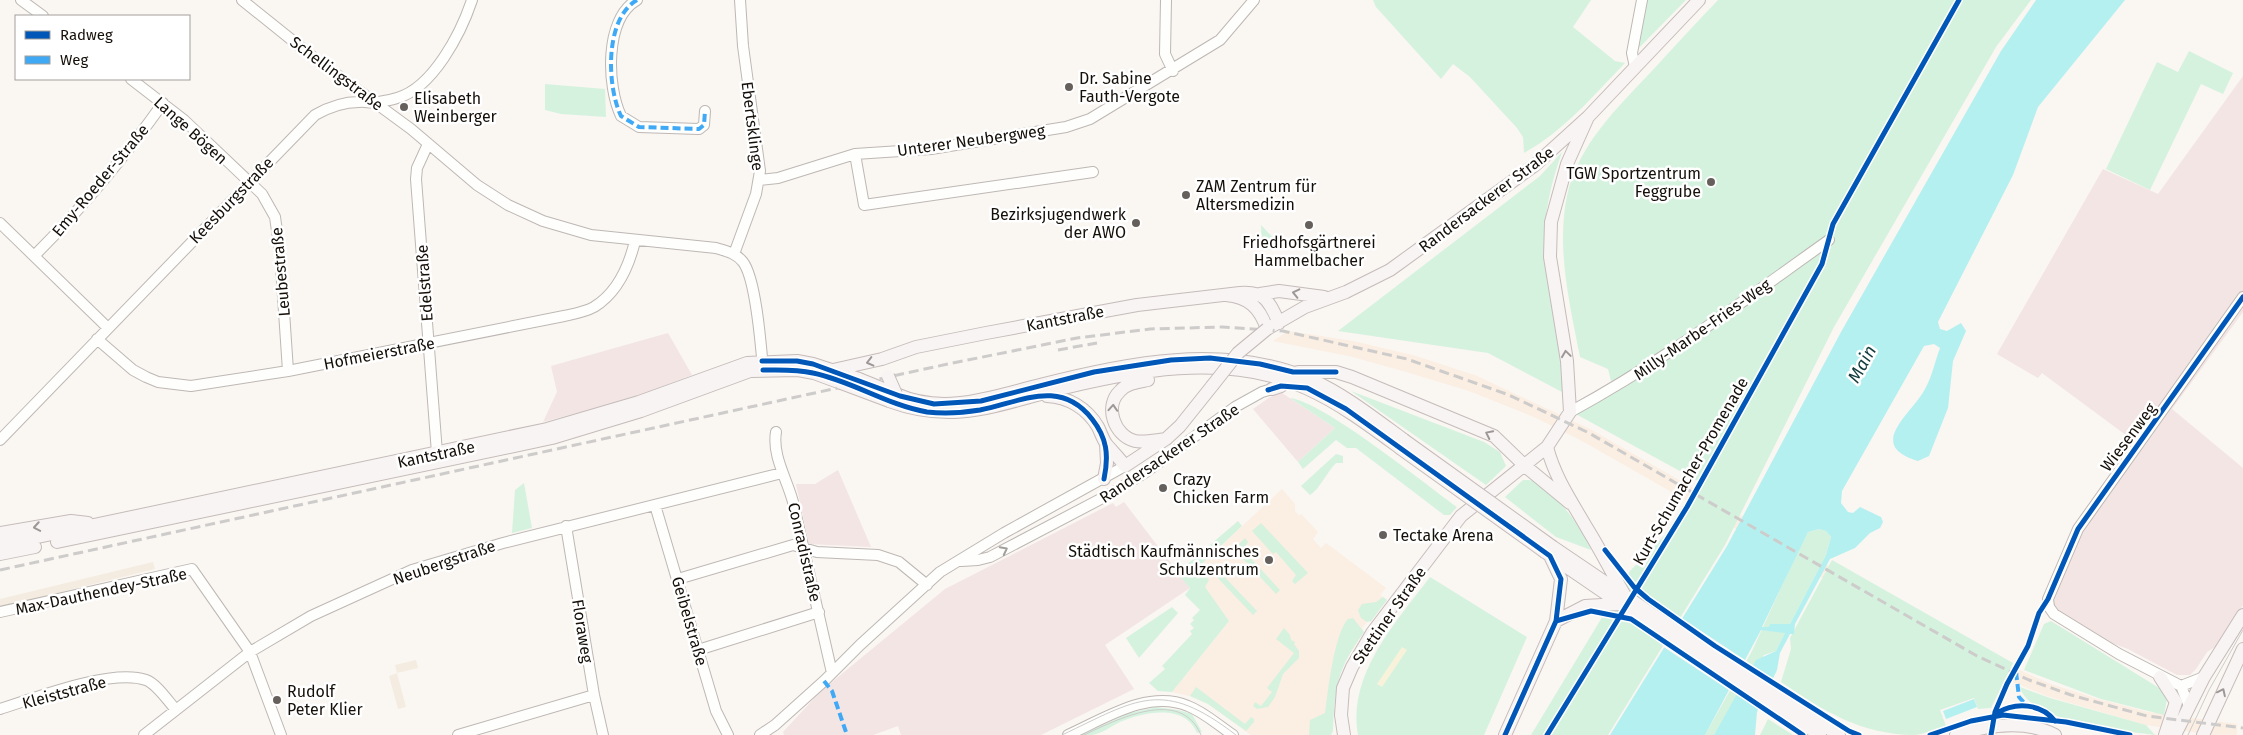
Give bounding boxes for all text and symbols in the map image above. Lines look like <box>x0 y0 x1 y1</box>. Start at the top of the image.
legend <box>15 15 190 80</box>
text: Radweg <box>60 26 113 44</box>
street label: Schellingstraße <box>286 32 387 115</box>
text: Weg <box>60 51 88 69</box>
place label: Dr. Sabine Fauth-Vergote <box>1079 69 1180 106</box>
street label: Ebertsklinge <box>738 80 767 172</box>
marker: Dr. Sabine Fauth-Vergote <box>1063 81 1075 93</box>
place label: Elisabeth Weinberger <box>414 89 498 126</box>
street label: Lange Bögen <box>150 92 231 168</box>
marker: Elisabeth Weinberger <box>398 101 410 113</box>
street label: Emy-Roeder-Straße <box>48 120 153 240</box>
street label: Unterer Neubergweg <box>896 121 1047 160</box>
street label: Randersackerer Straße <box>1415 142 1558 256</box>
street label: Keesburgstraße <box>185 153 277 248</box>
place label: TGW Sportzentrum Feggrube <box>1566 164 1701 201</box>
marker: TGW Sportzentrum Feggrube <box>1705 176 1717 188</box>
place label: ZAM Zentrum für Altersmedizin <box>1196 177 1317 214</box>
marker: ZAM Zentrum für Altersmedizin <box>1180 189 1192 201</box>
place label: Bezirksjugendwerk der AWO <box>990 205 1127 242</box>
marker: Bezirksjugendwerk der AWO <box>1130 217 1142 229</box>
marker: Friedhofsgärtnerei Hammelbacher <box>1303 219 1315 231</box>
street label: Leubestraße <box>267 226 294 317</box>
place label: Friedhofsgärtnerei Hammelbacher <box>1242 233 1376 270</box>
street label: Edelstraße <box>412 244 437 322</box>
street label: Milly-Marbe-Fries-Weg <box>1630 275 1775 384</box>
one-way arrow <box>1291 288 1300 299</box>
street label: Kantstraße <box>1025 302 1106 335</box>
street label: Hofmeierstraße <box>322 333 436 374</box>
water label: Main <box>1843 341 1881 387</box>
one-way arrow <box>1562 349 1572 358</box>
one-way arrow <box>865 356 874 367</box>
street label: Kurt-Schumacher-Promenade <box>1629 374 1752 569</box>
street label: Wiesenweg <box>2097 399 2161 475</box>
street label: Randersackerer Straße <box>1096 400 1243 507</box>
one-way arrow <box>1108 403 1119 411</box>
one-way arrow <box>1485 430 1494 440</box>
street label: Kantstraße <box>396 437 477 472</box>
place label: Crazy Chicken Farm <box>1173 470 1269 507</box>
marker: Crazy Chicken Farm <box>1157 482 1169 494</box>
street label: Conradistraße <box>784 501 825 604</box>
one-way arrow <box>33 522 41 532</box>
place label: Tectake Arena <box>1393 526 1494 545</box>
marker: Tectake Arena <box>1377 529 1389 541</box>
street label: Neubergstraße <box>390 536 498 589</box>
place label: Städtisch Kaufmännisches Schulzentrum <box>1068 542 1259 579</box>
one-way arrow <box>998 546 1007 556</box>
marker: Städtisch Kaufmännisches Schulzentrum <box>1263 554 1275 566</box>
street label: Stettiner Straße <box>1349 563 1430 668</box>
street label: Max-Dauthendey-Straße <box>14 564 189 619</box>
street label: Geibelstraße <box>668 574 711 668</box>
street label: Floraweg <box>568 598 597 665</box>
street label: Kleiststraße <box>20 672 108 713</box>
place label: Rudolf Peter Klier <box>287 682 364 719</box>
one-way arrow <box>2216 688 2226 697</box>
marker: Rudolf Peter Klier <box>271 694 283 706</box>

